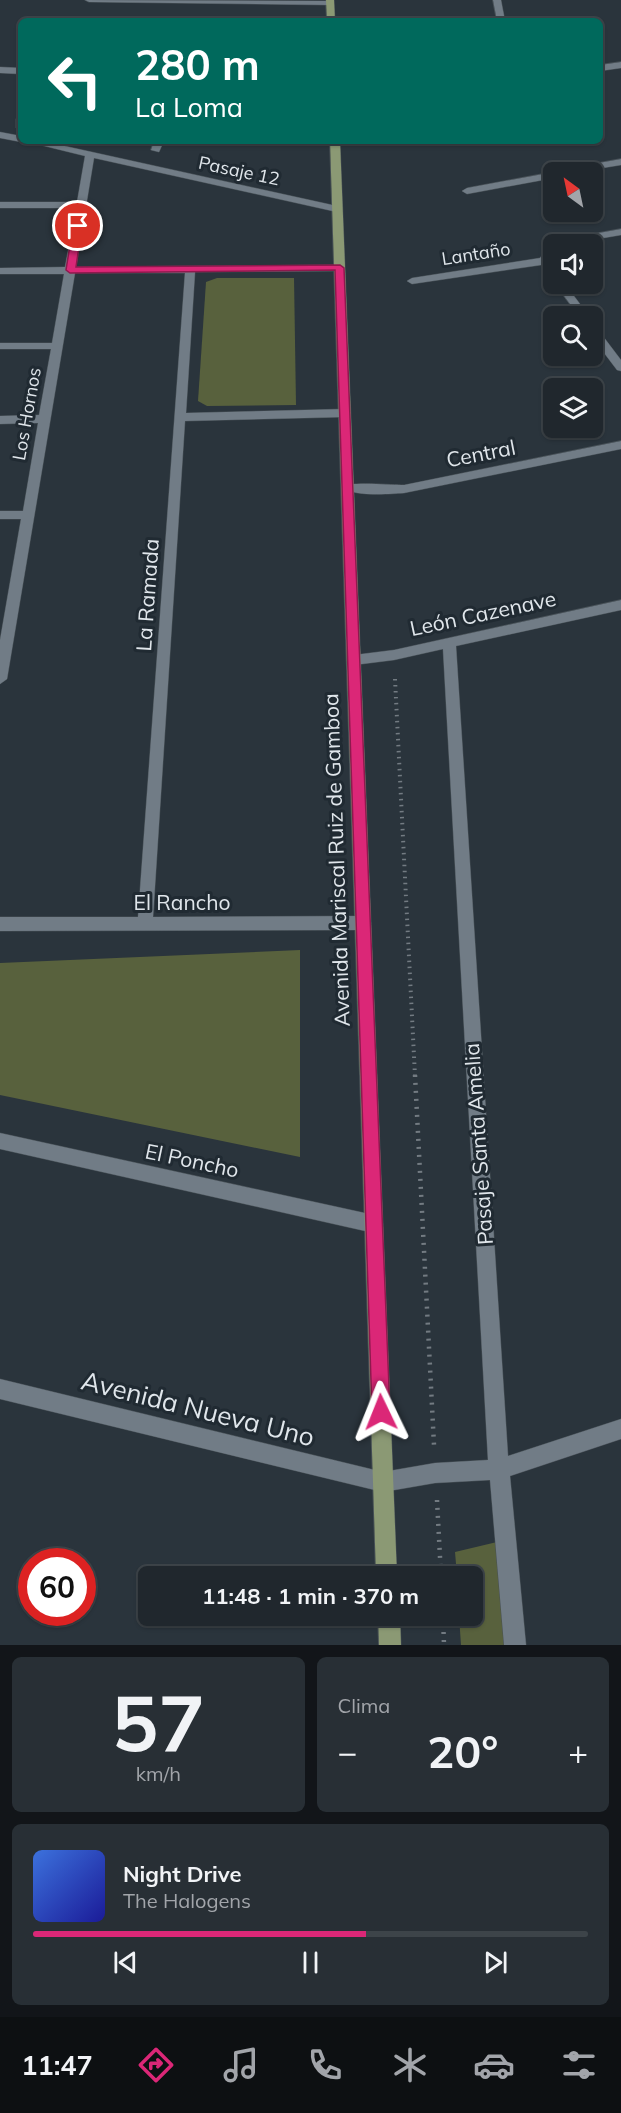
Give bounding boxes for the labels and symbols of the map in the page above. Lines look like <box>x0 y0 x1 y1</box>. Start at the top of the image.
street label: Pasaje 12 <box>197 151 282 190</box>
north arrow <box>543 162 603 222</box>
pin <box>52 200 103 251</box>
street label: Lantaño <box>440 237 512 270</box>
street label: Los Hornos <box>7 366 46 462</box>
street label: Central <box>444 434 518 472</box>
street label: La Ramada <box>130 538 164 652</box>
street label: León Cazenave <box>407 585 558 641</box>
street label: Avenida Mariscal Ruiz de Gamboa <box>317 693 355 1027</box>
street label: El Rancho <box>134 889 230 915</box>
street label: Pasaje Santa Amelia <box>458 1042 498 1246</box>
street label: El Poncho <box>143 1137 241 1183</box>
street label: Avenida Nueva Uno <box>78 1364 318 1453</box>
position arrow <box>349 1380 413 1444</box>
speed limit sign: 60 <box>18 1548 96 1626</box>

